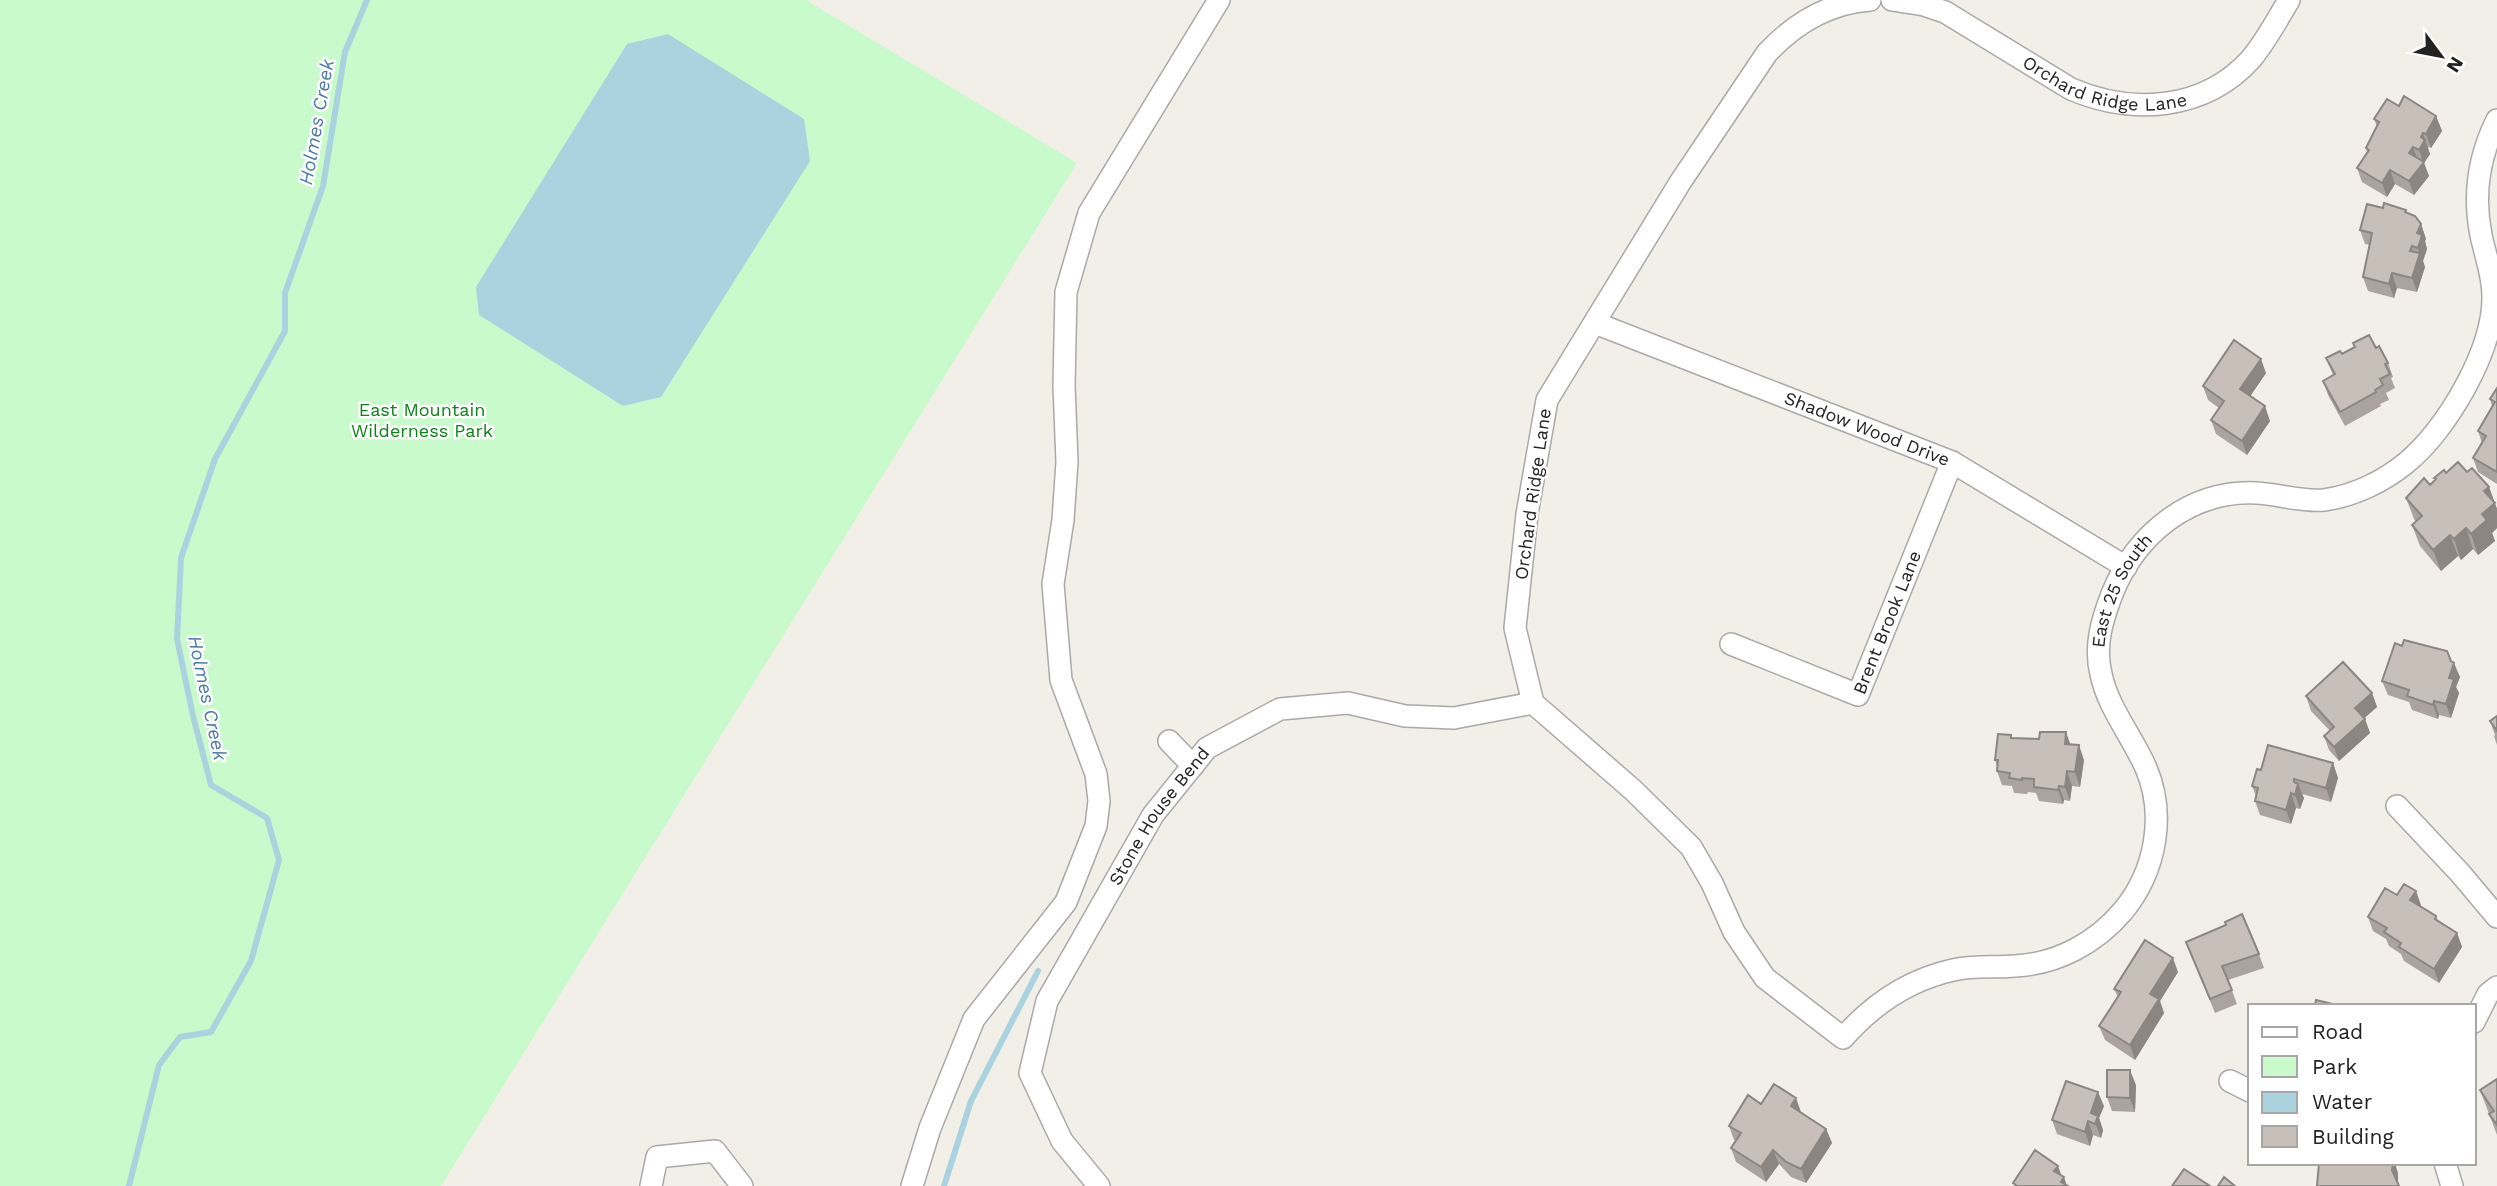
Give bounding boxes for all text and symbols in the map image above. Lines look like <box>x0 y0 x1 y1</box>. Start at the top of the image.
north arrow <box>2406 21 2476 91</box>
street label: Orchard Ridge Lane <box>2019 51 2189 115</box>
text: N <box>2442 53 2468 77</box>
water label: Holmes Creek <box>294 57 339 187</box>
street label: Shadow Wood Drive <box>1782 387 1953 470</box>
park label: East Mountain Wilderness Park <box>351 399 493 441</box>
street label: Orchard Ridge Lane <box>1510 407 1555 581</box>
street label: East 25 South <box>2087 529 2156 649</box>
street label: Brent Brook Lane <box>1848 548 1925 697</box>
water label: Holmes Creek <box>183 634 232 763</box>
street label: Stone House Bend <box>1104 743 1214 889</box>
legend <box>2248 1004 2476 1165</box>
text: Road <box>2312 1019 2363 1044</box>
text: Park <box>2312 1054 2357 1079</box>
text: Water <box>2312 1089 2373 1114</box>
text: Building <box>2312 1124 2394 1149</box>

